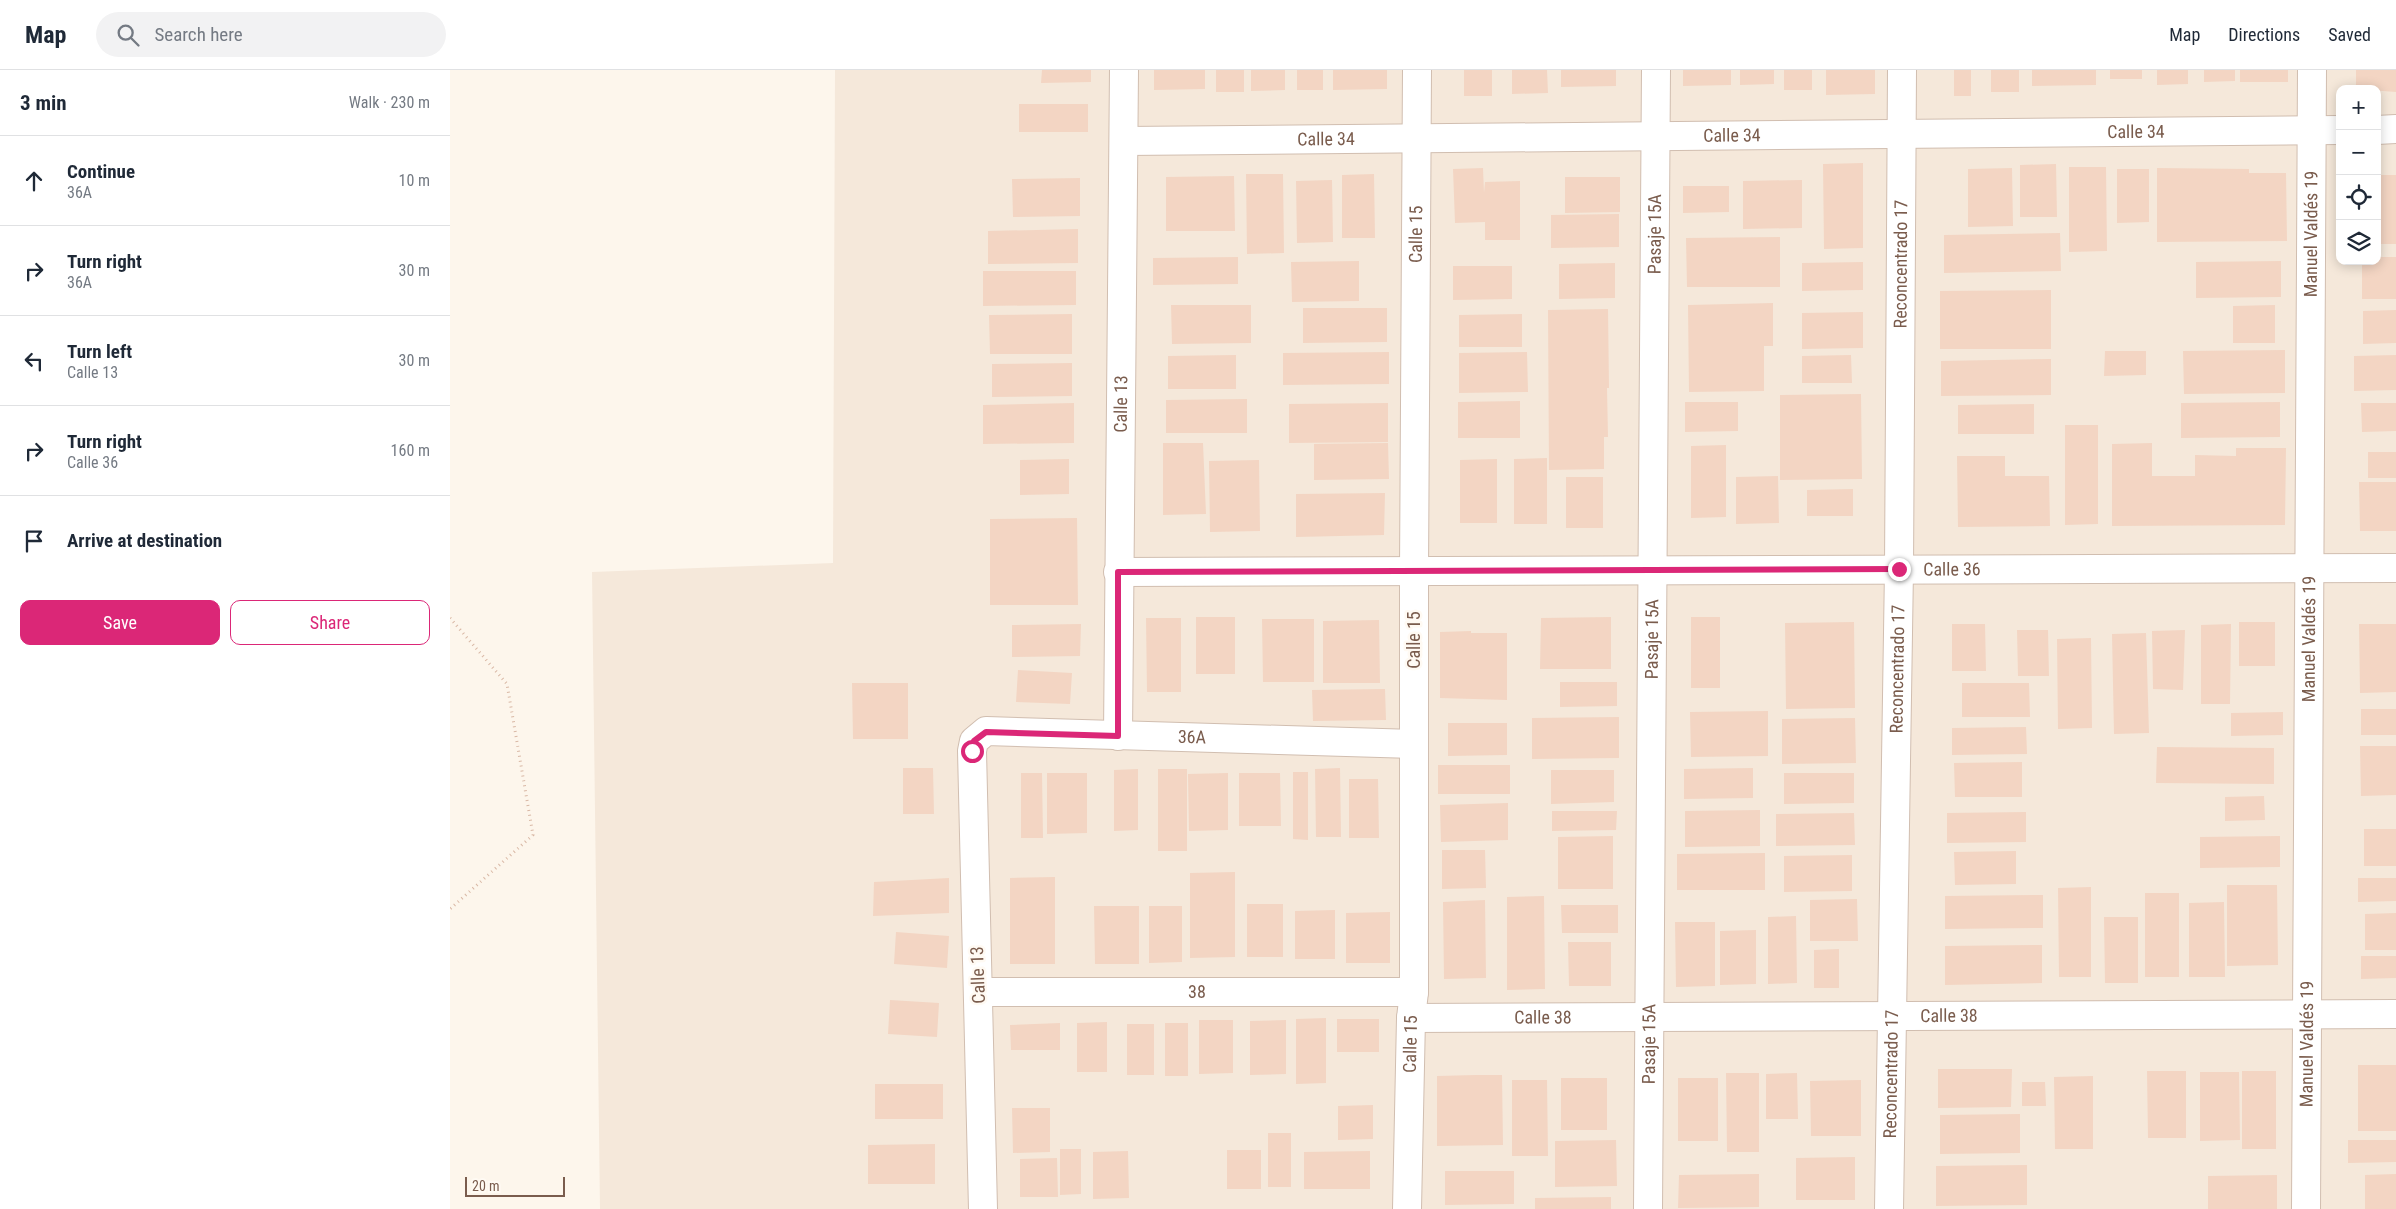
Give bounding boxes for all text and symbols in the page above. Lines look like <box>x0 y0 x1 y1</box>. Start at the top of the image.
search box <box>96 12 446 57</box>
text: Map <box>25 21 66 49</box>
icon: search <box>114 21 142 49</box>
text: Search here <box>154 23 243 46</box>
text: Map <box>2169 24 2200 45</box>
text: Directions <box>2228 24 2300 45</box>
text: Saved <box>2328 24 2371 45</box>
map controls <box>2336 85 2381 265</box>
button: + <box>2336 85 2381 130</box>
text: 3 min <box>20 91 67 115</box>
text: Walk · 230 m <box>349 93 430 112</box>
street label: Calle 34 <box>2107 121 2165 142</box>
street label: Calle 34 <box>1703 124 1761 146</box>
street label: Calle 34 <box>1297 128 1355 149</box>
button: − <box>2336 130 2381 175</box>
text: Continue <box>67 160 135 183</box>
icon: ahead <box>20 167 48 195</box>
text: 10 m <box>398 171 430 190</box>
street label: Manuel Valdés 19 <box>2300 171 2321 297</box>
button: locate <box>2336 175 2381 220</box>
text: 36A <box>67 183 92 202</box>
street label: Pasaje 15A <box>1644 193 1665 274</box>
street label: Reconcentrado 17 <box>1889 200 1911 328</box>
street label: Calle 15 <box>1405 205 1426 263</box>
button: layers <box>2336 220 2381 265</box>
text: Turn right <box>67 250 142 273</box>
icon: right <box>20 257 48 285</box>
text: 30 m <box>398 261 430 280</box>
text: 36A <box>67 273 92 292</box>
text: Turn left <box>67 340 132 363</box>
icon: left <box>20 347 48 375</box>
text: 30 m <box>398 351 430 370</box>
text: Calle 13 <box>67 363 118 382</box>
street label: Calle 13 <box>1110 375 1131 433</box>
text: Turn right <box>67 430 142 453</box>
icon: right <box>20 437 48 465</box>
text: 160 m <box>391 441 430 460</box>
text: Calle 36 <box>67 453 118 472</box>
icon: arrive <box>20 527 48 555</box>
text: Arrive at destination <box>67 529 222 552</box>
route end <box>1888 558 1911 581</box>
street label: Calle 36 <box>1923 558 1981 579</box>
street label: Manuel Valdés 19 <box>2298 576 2319 702</box>
street label: Pasaje 15A <box>1641 598 1662 679</box>
button: Save <box>20 600 220 645</box>
button: Share <box>230 600 430 645</box>
street label: Reconcentrado 17 <box>1885 605 1908 734</box>
street label: Calle 15 <box>1403 611 1424 669</box>
street label: 36A <box>1178 726 1207 748</box>
route start <box>961 740 984 763</box>
street label: Calle 13 <box>966 946 989 1004</box>
street label: 38 <box>1188 981 1206 1002</box>
street label: Manuel Valdés 19 <box>2296 981 2317 1107</box>
street label: Pasaje 15A <box>1638 1003 1659 1084</box>
street label: Calle 38 <box>1920 1005 1978 1026</box>
street label: Calle 38 <box>1514 1006 1572 1028</box>
street label: Reconcentrado 17 <box>1879 1009 1902 1138</box>
street label: Calle 15 <box>1399 1015 1421 1073</box>
scale bar <box>465 1174 565 1197</box>
text: 20 m <box>472 1178 500 1194</box>

